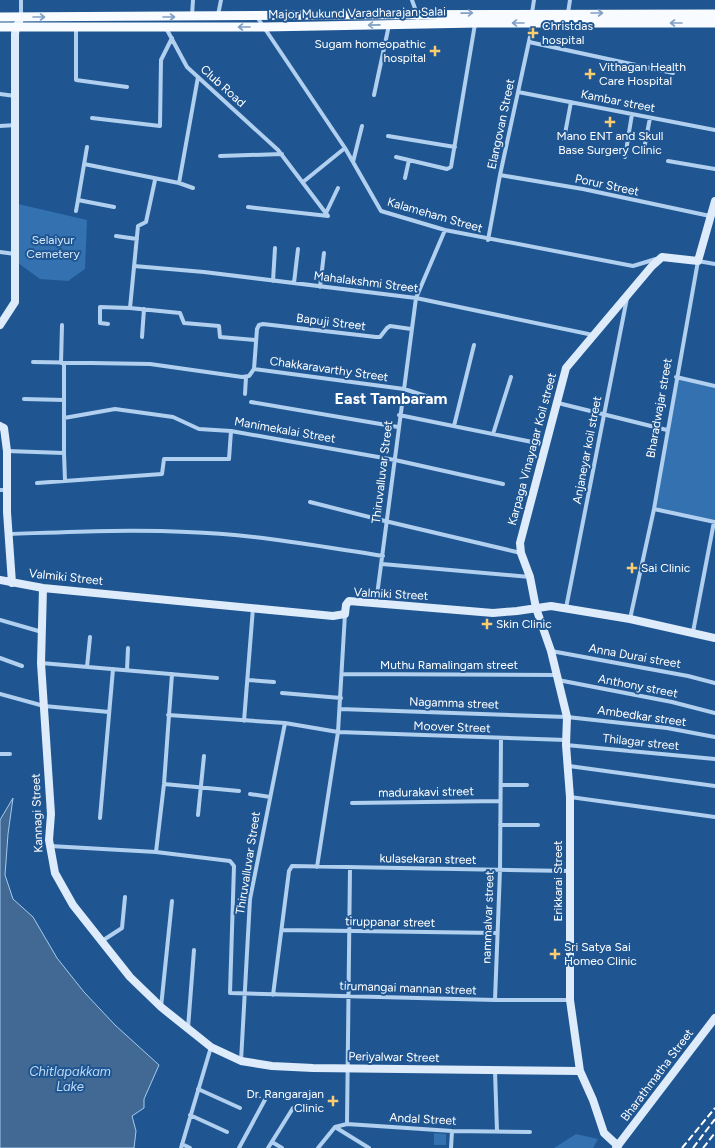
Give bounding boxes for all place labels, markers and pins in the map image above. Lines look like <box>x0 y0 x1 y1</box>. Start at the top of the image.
place label: Christdas hospital <box>542 19 593 47</box>
marker: Christdas hospital <box>527 27 539 39</box>
place label: Sugam homeopathic hospital <box>314 37 426 65</box>
marker: Sugam homeopathic hospital <box>429 45 441 57</box>
place label: Vithagan Health Care Hospital <box>599 60 686 88</box>
marker: Vithagan Health Care Hospital <box>584 68 596 80</box>
marker: Mano ENT and Skull Base Surgery Clinic <box>604 116 616 128</box>
place label: Mano ENT and Skull Base Surgery Clinic <box>557 129 663 157</box>
place label: Sai Clinic <box>641 561 691 575</box>
marker: Sai Clinic <box>626 562 638 574</box>
place label: Skin Clinic <box>496 617 552 631</box>
marker: Skin Clinic <box>481 618 493 630</box>
place label: Sri Satya Sai Homeo Clinic <box>564 940 637 968</box>
marker: Sri Satya Sai Homeo Clinic <box>549 948 561 960</box>
place label: Dr. Rangarajan Clinic <box>247 1087 324 1115</box>
marker: Dr. Rangarajan Clinic <box>327 1095 339 1107</box>

